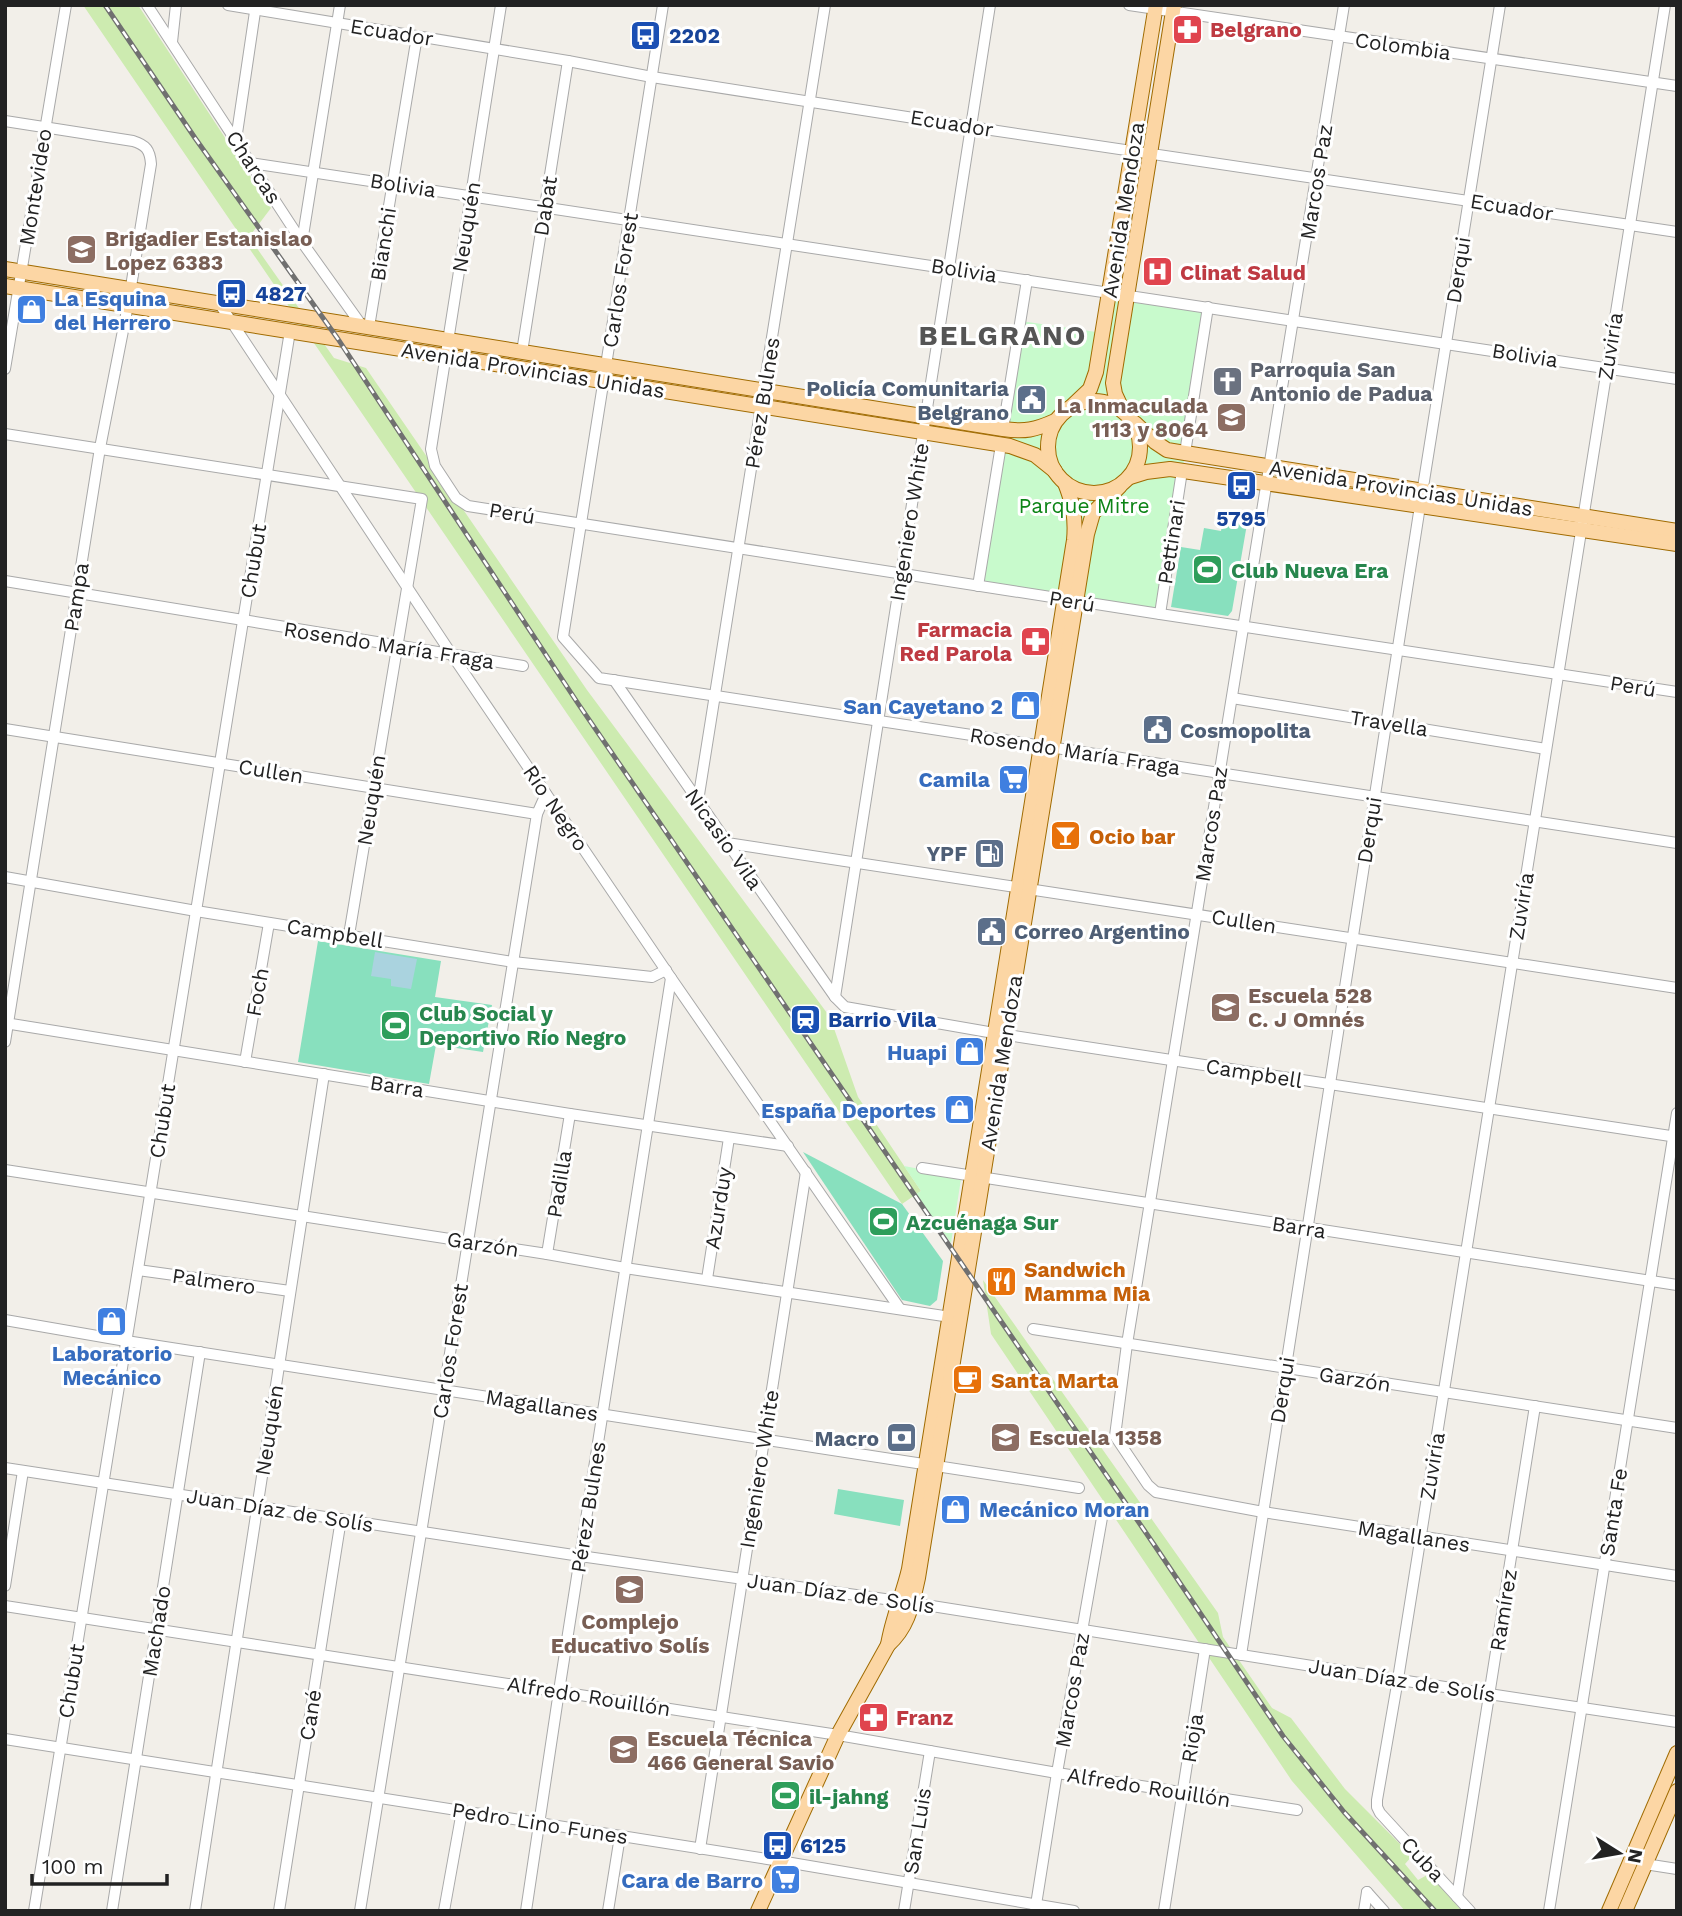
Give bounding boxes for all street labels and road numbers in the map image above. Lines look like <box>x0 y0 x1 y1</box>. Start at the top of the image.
street label: Ecuador <box>349 13 436 51</box>
street label: Colombia <box>1353 27 1453 65</box>
street label: Ecuador <box>909 104 996 142</box>
street label: Avenida Mendoza <box>1097 120 1149 300</box>
street label: Marcos Paz <box>1295 123 1337 241</box>
street label: Charcas <box>221 126 287 208</box>
street label: Montevideo <box>13 127 57 247</box>
street label: Bolivia <box>368 167 438 203</box>
street label: Dabat <box>528 174 562 238</box>
street label: Neuquén <box>446 180 486 274</box>
street label: Ecuador <box>1469 188 1556 226</box>
street label: Bianchi <box>365 205 401 283</box>
street label: Carlos Forest <box>597 210 643 349</box>
street label: Derqui <box>1440 235 1476 305</box>
street label: Bolivia <box>929 252 999 288</box>
street label: Zuviría <box>1592 310 1628 382</box>
street label: Pérez Bulnes <box>739 335 785 471</box>
street label: Avenida Provincias Unidas <box>399 337 667 403</box>
street label: Bolivia <box>1490 337 1560 373</box>
street label: Ingeniero White <box>884 441 934 603</box>
street label: Avenida Provincias Unidas <box>1267 455 1535 521</box>
street label: Perú <box>487 497 537 529</box>
street label: Pettinari <box>1152 498 1190 586</box>
street label: Chubut <box>235 522 271 600</box>
street label: Pampa <box>58 560 94 633</box>
street label: Perú <box>1047 585 1097 617</box>
street label: Rosendo María Fraga <box>282 616 496 674</box>
street label: Perú <box>1608 670 1658 702</box>
street label: Travella <box>1348 704 1430 742</box>
street label: Rosendo María Fraga <box>968 722 1182 780</box>
street label: Neuquén <box>351 753 391 847</box>
street label: Cullen <box>237 754 305 788</box>
street label: Río Negro <box>518 760 594 856</box>
street label: Marcos Paz <box>1190 765 1232 883</box>
street label: Nicasio Vila <box>680 784 768 895</box>
street label: Derqui <box>1351 795 1387 865</box>
street label: Zuviría <box>1503 870 1539 942</box>
street label: Cullen <box>1210 904 1278 938</box>
street label: Campbell <box>285 913 386 953</box>
street label: Foch <box>240 966 274 1018</box>
street label: Avenida Mendoza <box>975 973 1027 1153</box>
street label: Campbell <box>1204 1053 1305 1093</box>
street label: Barra <box>368 1069 426 1103</box>
street label: Chubut <box>144 1082 180 1160</box>
street label: Padilla <box>541 1148 577 1220</box>
street label: Azurduy <box>699 1165 737 1251</box>
street label: Barra <box>1270 1210 1328 1244</box>
street label: Garzón <box>445 1226 521 1262</box>
street label: Palmero <box>171 1263 257 1299</box>
street label: Carlos Forest <box>427 1281 473 1420</box>
street label: Derqui <box>1264 1355 1300 1425</box>
street label: Garzón <box>1317 1361 1393 1397</box>
street label: Neuquén <box>249 1383 289 1477</box>
street label: Magallanes <box>484 1384 600 1426</box>
street label: Ingeniero White <box>734 1388 784 1550</box>
street label: Zuviría <box>1414 1430 1450 1502</box>
street label: Pérez Bulnes <box>565 1439 611 1575</box>
street label: Santa Fe <box>1594 1466 1632 1558</box>
street label: Juan Díaz de Solís <box>185 1483 375 1537</box>
street label: Magallanes <box>1356 1515 1472 1557</box>
street label: Juan Díaz de Solís <box>746 1567 936 1619</box>
street label: Ramírez <box>1484 1567 1522 1653</box>
street label: Machado <box>136 1584 176 1678</box>
street label: Marcos Paz <box>1050 1630 1094 1750</box>
street label: Chubut <box>53 1642 89 1720</box>
street label: Juan Díaz de Solís <box>1307 1653 1497 1707</box>
street label: Alfredo Rouillón <box>506 1671 672 1721</box>
street label: Cané <box>294 1688 326 1742</box>
street label: Rioja <box>1176 1711 1208 1764</box>
street label: Alfredo Rouillón <box>1066 1762 1232 1812</box>
street label: San Luis <box>898 1786 936 1876</box>
street label: Pedro Lino Funes <box>450 1797 630 1849</box>
street label: Cuba <box>1396 1831 1450 1887</box>

